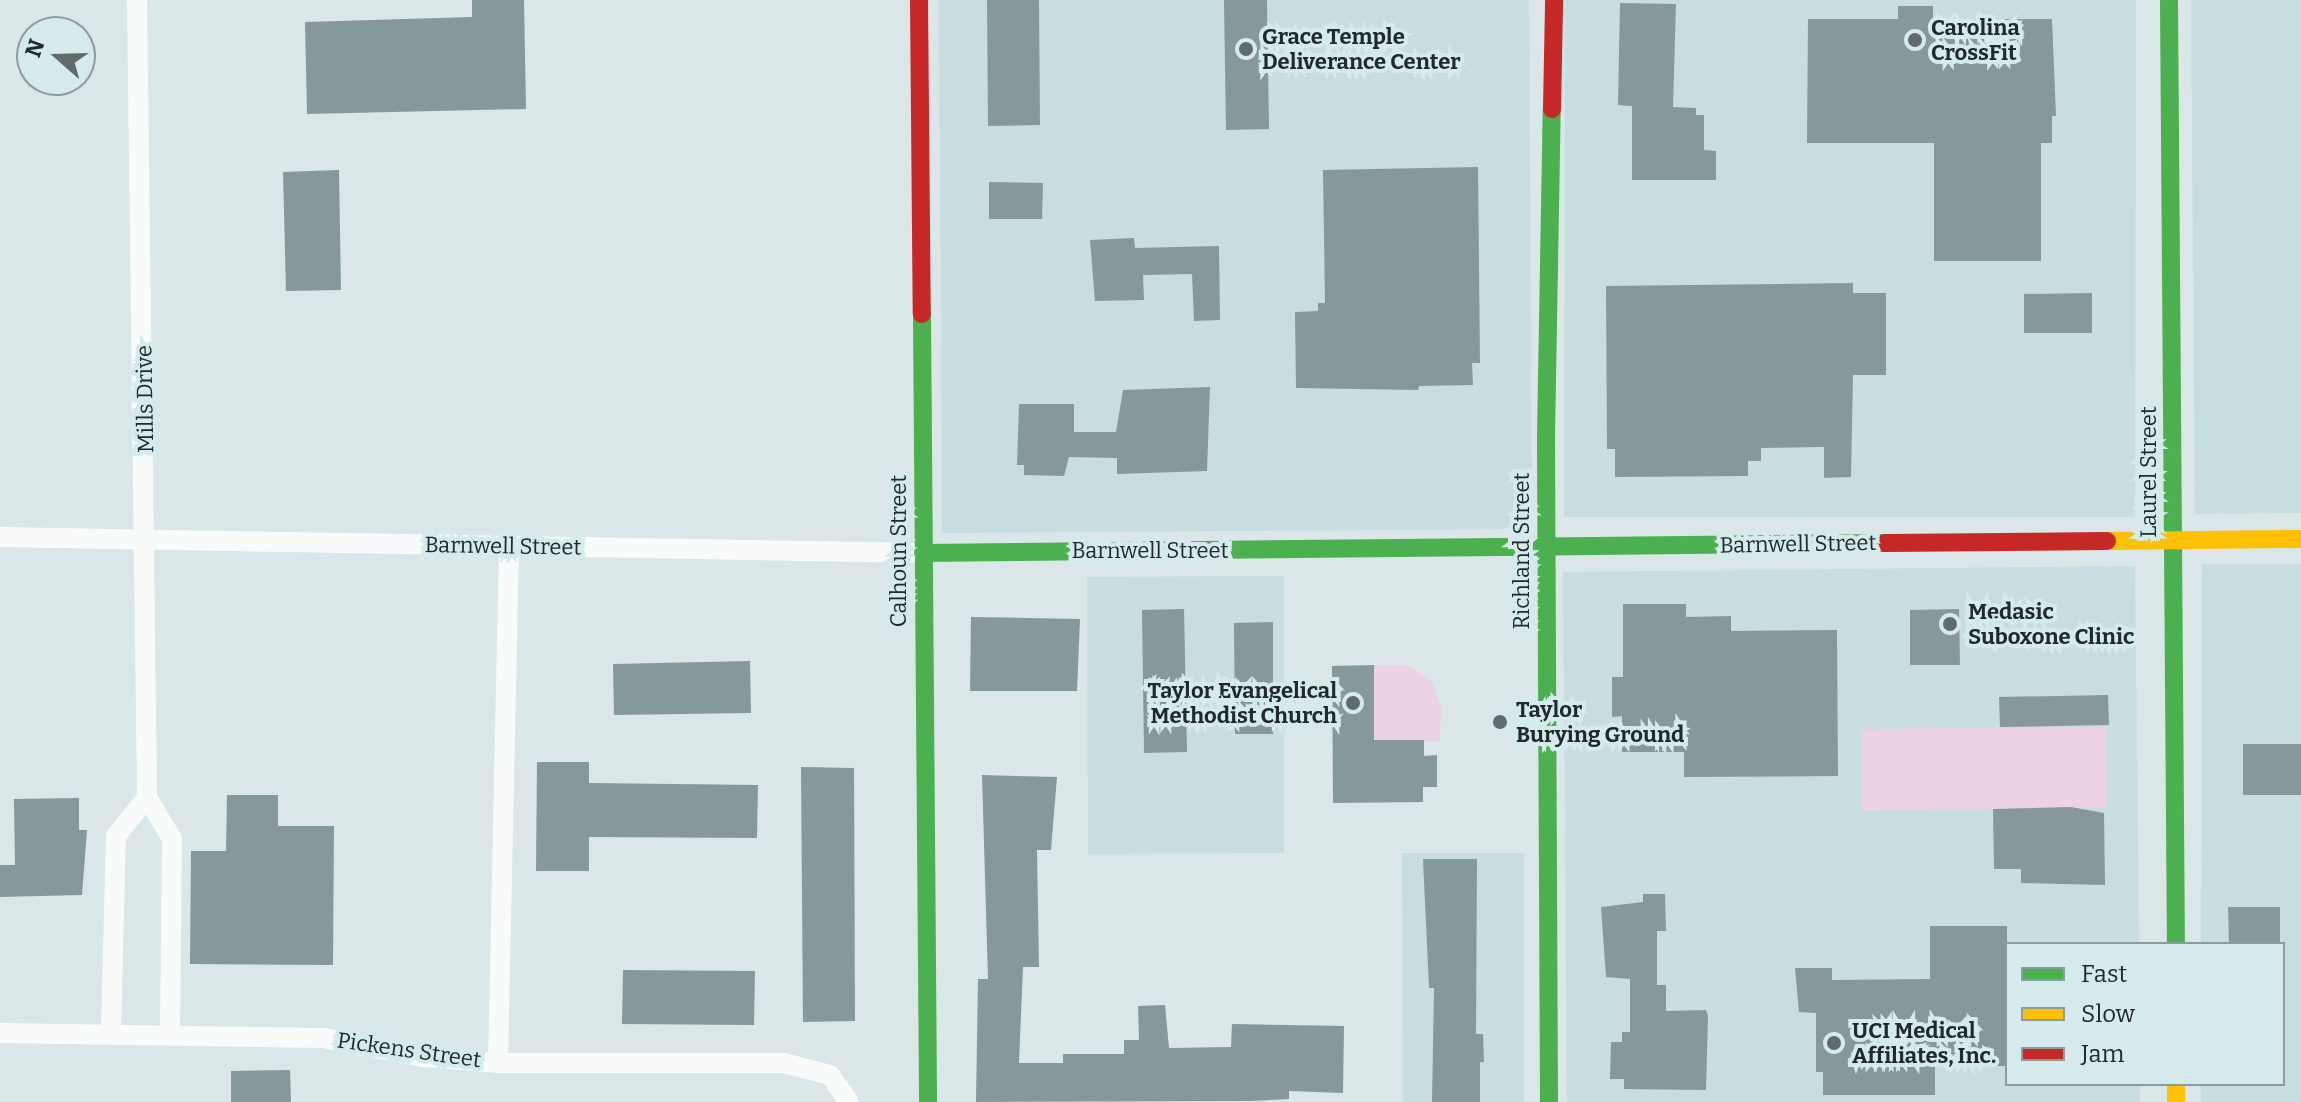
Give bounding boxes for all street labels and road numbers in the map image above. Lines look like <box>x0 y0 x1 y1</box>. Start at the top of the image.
street label: Mills Drive <box>131 345 159 453</box>
street label: Laurel Street <box>2136 406 2162 538</box>
street label: Richland Street <box>1509 473 1535 629</box>
street label: Calhoun Street <box>886 475 912 627</box>
street label: Barnwell Street <box>1719 529 1877 559</box>
street label: Barnwell Street <box>424 531 582 561</box>
street label: Barnwell Street <box>1072 538 1228 564</box>
street label: Pickens Street <box>335 1027 483 1073</box>

